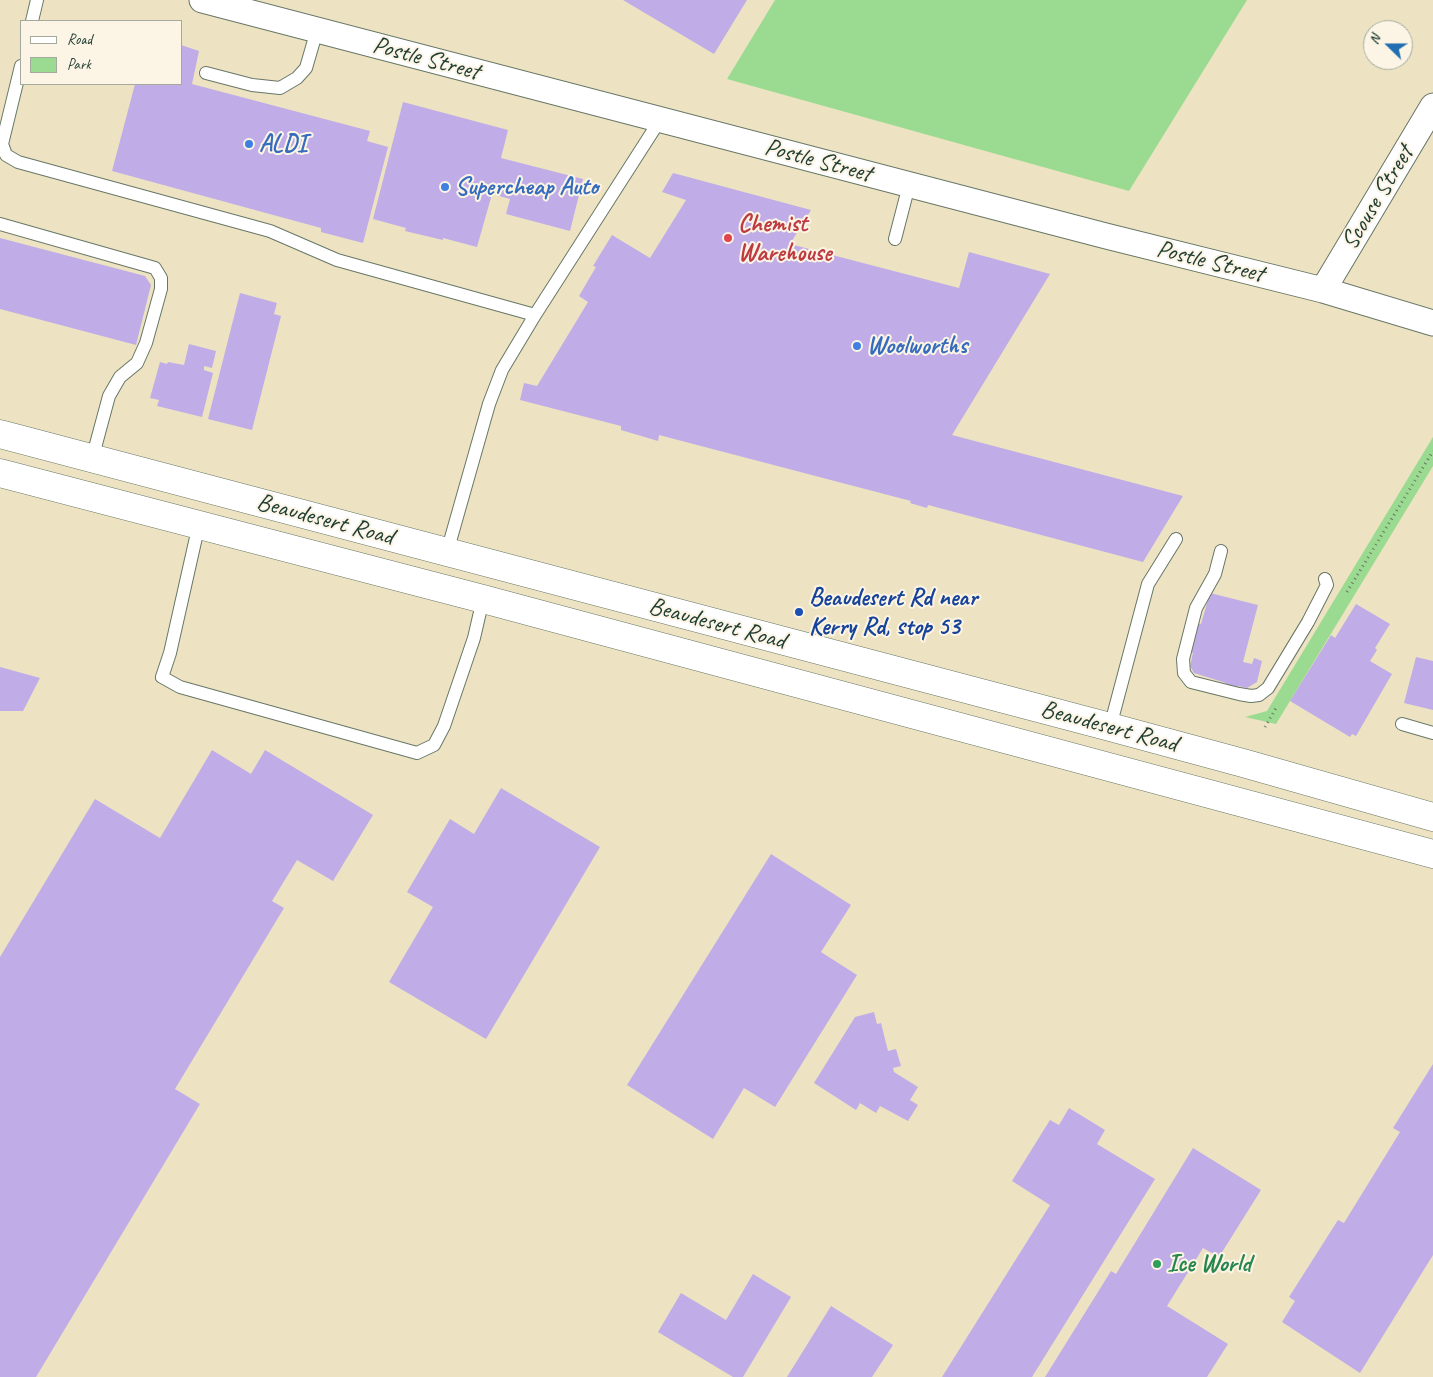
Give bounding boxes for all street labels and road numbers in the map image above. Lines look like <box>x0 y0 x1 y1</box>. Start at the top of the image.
street label: Postle Street <box>369 30 483 88</box>
street label: Postle Street <box>761 132 875 190</box>
street label: Scouse Street <box>1335 141 1421 255</box>
street label: Postle Street <box>1153 234 1267 290</box>
street label: Beaudesert Road <box>253 487 397 553</box>
street label: Beaudesert Road <box>645 591 789 657</box>
street label: Beaudesert Road <box>1037 694 1181 760</box>

